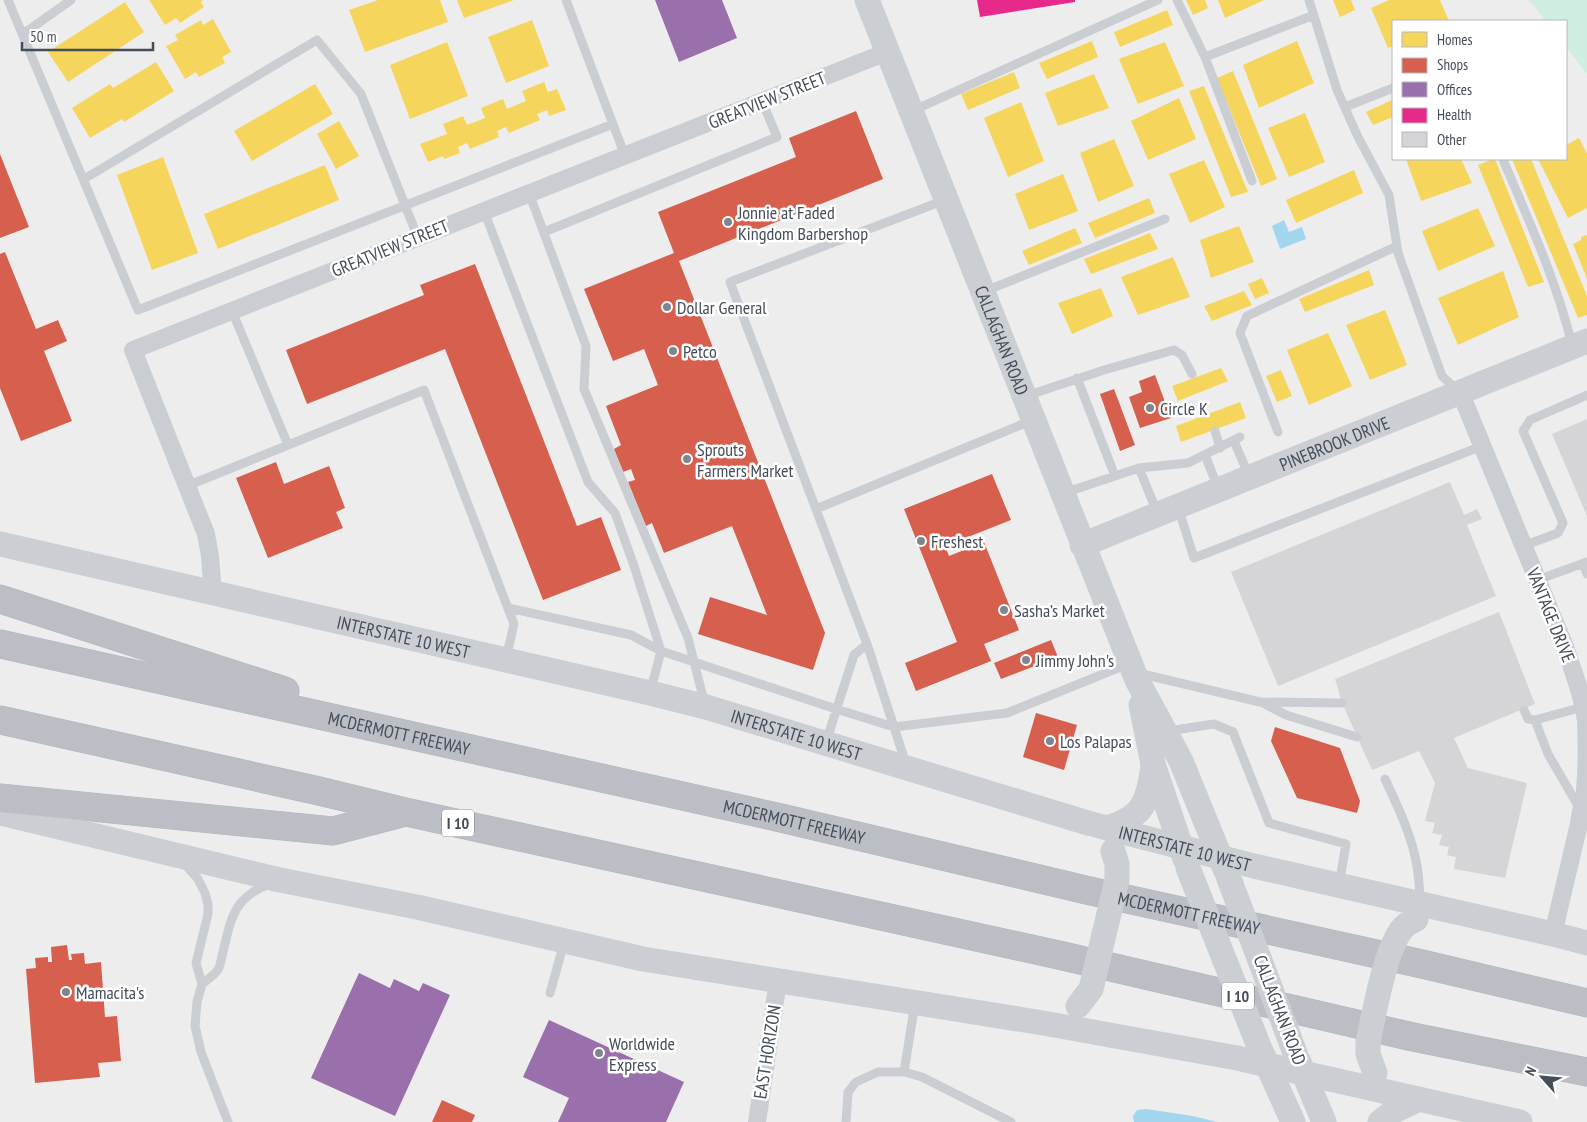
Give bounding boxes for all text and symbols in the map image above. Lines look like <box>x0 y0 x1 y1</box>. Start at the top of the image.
scale bar <box>22 20 154 52</box>
legend <box>1392 20 1567 160</box>
text: 50 m <box>30 27 56 46</box>
text: Homes <box>1437 30 1473 49</box>
text: Shops <box>1437 55 1468 74</box>
street label: GREATVIEW STREET <box>705 66 829 134</box>
text: Offices <box>1437 80 1472 99</box>
text: Health <box>1437 105 1471 124</box>
text: Other <box>1437 130 1467 149</box>
place label: Jonnie at Faded Kingdom Barbershop <box>737 201 868 245</box>
street label: GREATVIEW STREET <box>328 214 452 282</box>
marker: Jonnie at Faded Kingdom Barbershop <box>722 216 734 228</box>
street label: CALLAGHAN ROAD <box>970 282 1034 398</box>
place label: Dollar General <box>677 296 767 319</box>
marker: Dollar General <box>661 301 673 313</box>
place label: Petco <box>683 340 717 363</box>
marker: Petco <box>667 345 679 357</box>
place label: Circle K <box>1160 397 1208 420</box>
marker: Circle K <box>1144 402 1156 414</box>
street label: PINEBROOK DRIVE <box>1276 411 1393 476</box>
place label: Sprouts Farmers Market <box>697 438 793 482</box>
marker: Sprouts Farmers Market <box>681 453 693 465</box>
place label: Freshest <box>931 530 983 553</box>
marker: Freshest <box>915 535 927 547</box>
street label: VANTAGE DRIVE <box>1521 564 1580 666</box>
place label: Sasha’s Market <box>1014 599 1105 622</box>
marker: Sasha’s Market <box>998 604 1010 616</box>
street label: INTERSTATE 10 WEST <box>335 610 472 663</box>
place label: Jimmy John's <box>1035 649 1114 672</box>
marker: Jimmy John's <box>1020 654 1032 666</box>
street label: INTERSTATE 10 WEST <box>728 704 865 765</box>
street label: MCDERMOTT FREEWAY <box>326 706 473 760</box>
place label: Los Palapas <box>1060 730 1132 753</box>
marker: Los Palapas <box>1044 735 1056 747</box>
street label: MCDERMOTT FREEWAY <box>721 794 868 849</box>
road number: I 10 <box>442 810 474 836</box>
street label: INTERSTATE 10 WEST <box>1116 820 1254 876</box>
street label: MCDERMOTT FREEWAY <box>1116 886 1263 940</box>
street label: CALLAGHAN ROAD <box>1249 952 1311 1068</box>
place label: Mamacita's <box>76 981 144 1004</box>
road number: I 10 <box>1222 982 1254 1009</box>
marker: Mamacita's <box>60 986 72 998</box>
street label: EAST HORIZON <box>748 1003 786 1101</box>
place label: Worldwide Express <box>609 1032 675 1076</box>
marker: Worldwide Express <box>593 1047 605 1059</box>
north arrow <box>1517 1052 1567 1102</box>
text: N <box>1521 1064 1540 1079</box>

